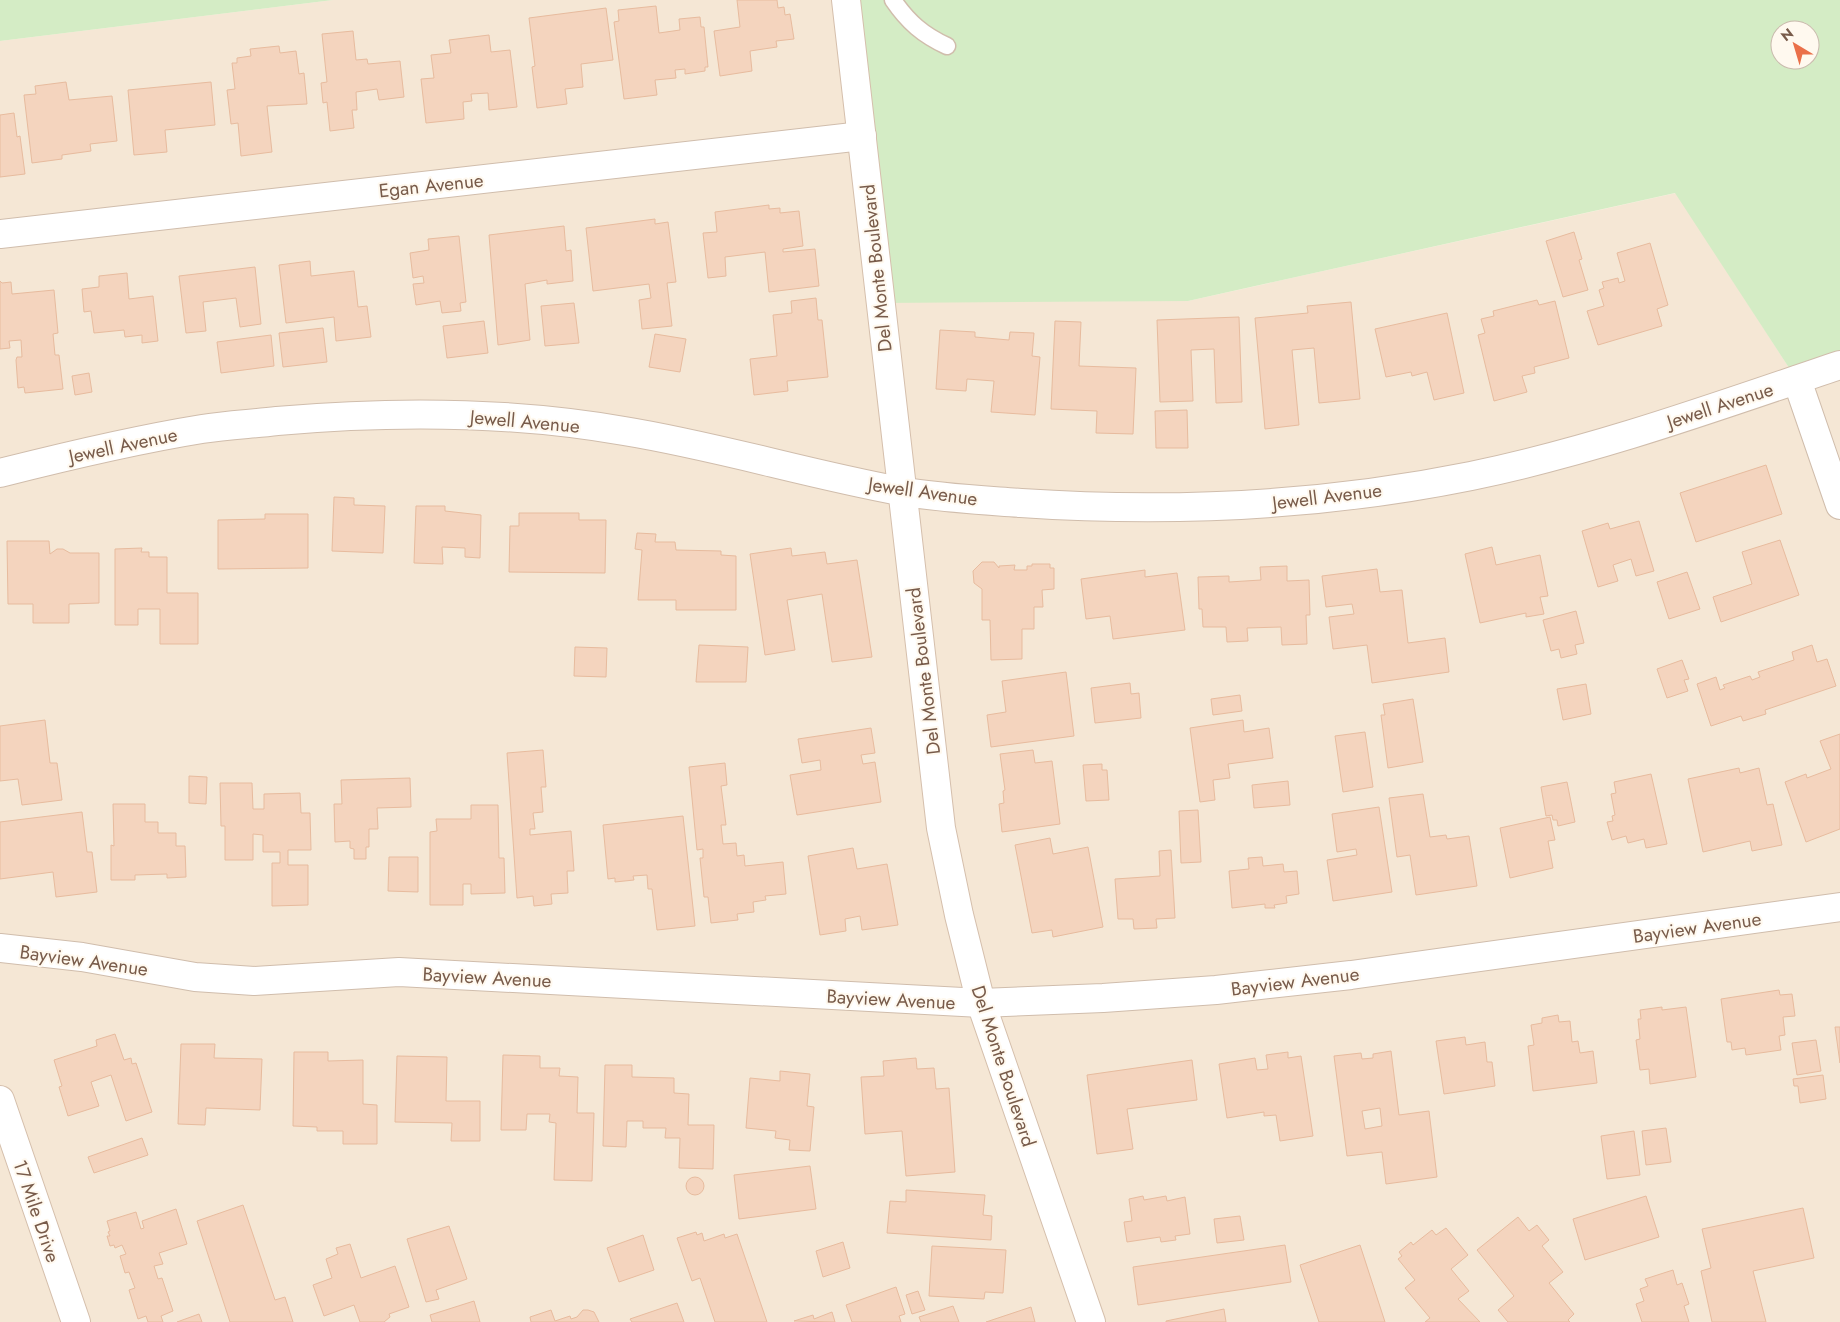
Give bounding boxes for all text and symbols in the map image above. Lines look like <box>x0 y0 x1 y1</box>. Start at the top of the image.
north arrow <box>1770 20 1820 70</box>
text: N <box>1776 23 1798 46</box>
street label: Egan Avenue <box>377 167 485 204</box>
street label: Del Monte Boulevard <box>854 183 899 353</box>
street label: Jewell Avenue <box>1661 376 1777 436</box>
street label: Jewell Avenue <box>466 403 581 440</box>
street label: Jewell Avenue <box>64 421 180 471</box>
street label: Jewell Avenue <box>864 470 980 513</box>
street label: Jewell Avenue <box>1268 476 1384 517</box>
street label: Del Monte Boulevard <box>900 586 947 756</box>
street label: Bayview Avenue <box>1631 905 1763 950</box>
street label: Bayview Avenue <box>18 938 150 983</box>
street label: Bayview Avenue <box>1229 960 1361 1003</box>
street label: Bayview Avenue <box>422 961 552 994</box>
street label: Del Monte Boulevard <box>965 982 1042 1150</box>
street label: Bayview Avenue <box>826 983 956 1016</box>
street label: 17 Mile Drive <box>6 1156 67 1266</box>

